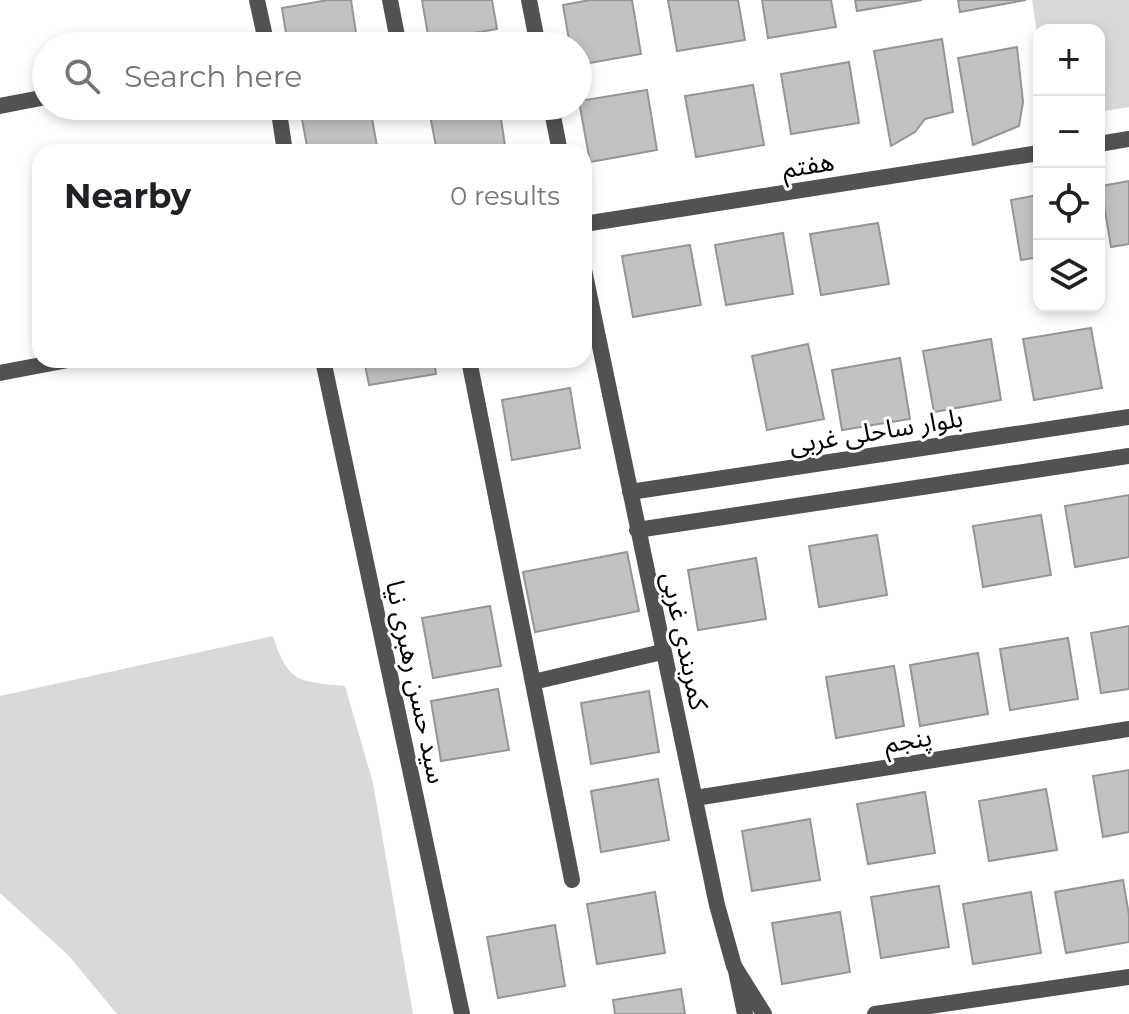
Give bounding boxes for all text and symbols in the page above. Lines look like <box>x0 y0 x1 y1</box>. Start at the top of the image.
map controls <box>1033 24 1105 312</box>
button: + <box>1033 24 1105 96</box>
search box <box>32 32 592 120</box>
icon: search <box>60 54 104 98</box>
text: Search here <box>124 58 302 95</box>
button: − <box>1033 96 1105 168</box>
street label: هفتم <box>780 145 837 189</box>
button: locate <box>1033 168 1105 240</box>
text: Nearby <box>64 175 191 217</box>
text: 0 results <box>450 180 560 212</box>
button: layers <box>1033 240 1105 312</box>
street label: بلوار ساحلی غربی <box>787 401 965 461</box>
street label: کمربندی غربی <box>655 569 715 713</box>
street label: سید حسن رهبری نیا <box>379 577 453 787</box>
street label: پنجم <box>882 720 935 763</box>

